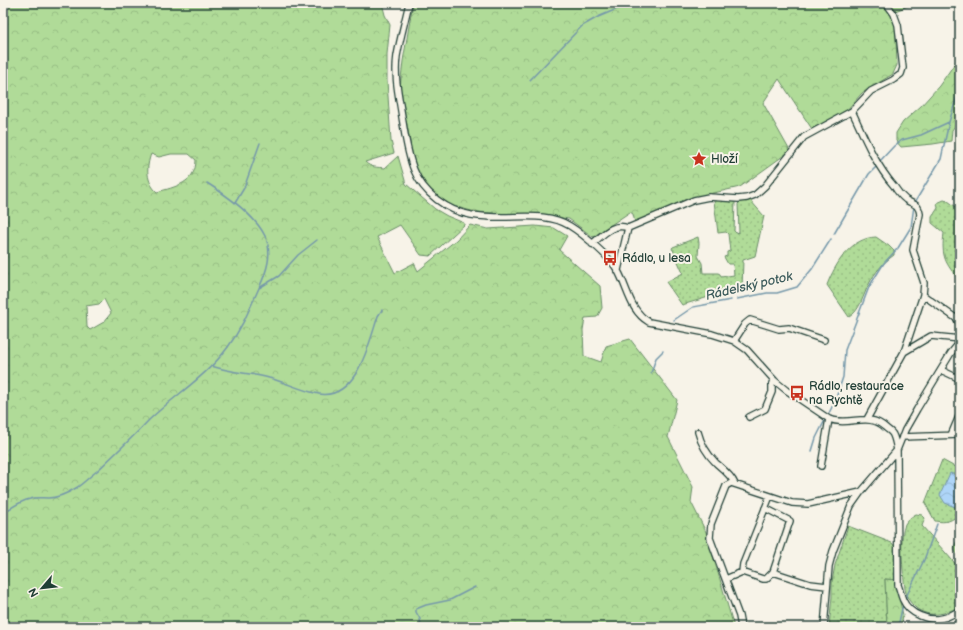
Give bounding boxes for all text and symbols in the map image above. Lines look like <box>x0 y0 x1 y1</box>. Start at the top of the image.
place icon: Hloží <box>690 150 708 168</box>
place label: Hloží <box>711 152 738 167</box>
bus stop icon: Rádlo, u lesa <box>601 249 619 267</box>
place label: Rádlo, u lesa <box>622 251 691 266</box>
water label: Rádelský potok <box>704 268 795 304</box>
place label: Rádlo, restaurace na Rychtě <box>809 379 904 408</box>
bus stop icon: Rádlo, restaurace na Rychtě <box>788 384 806 402</box>
north arrow <box>22 568 62 608</box>
text: N <box>26 586 41 599</box>

